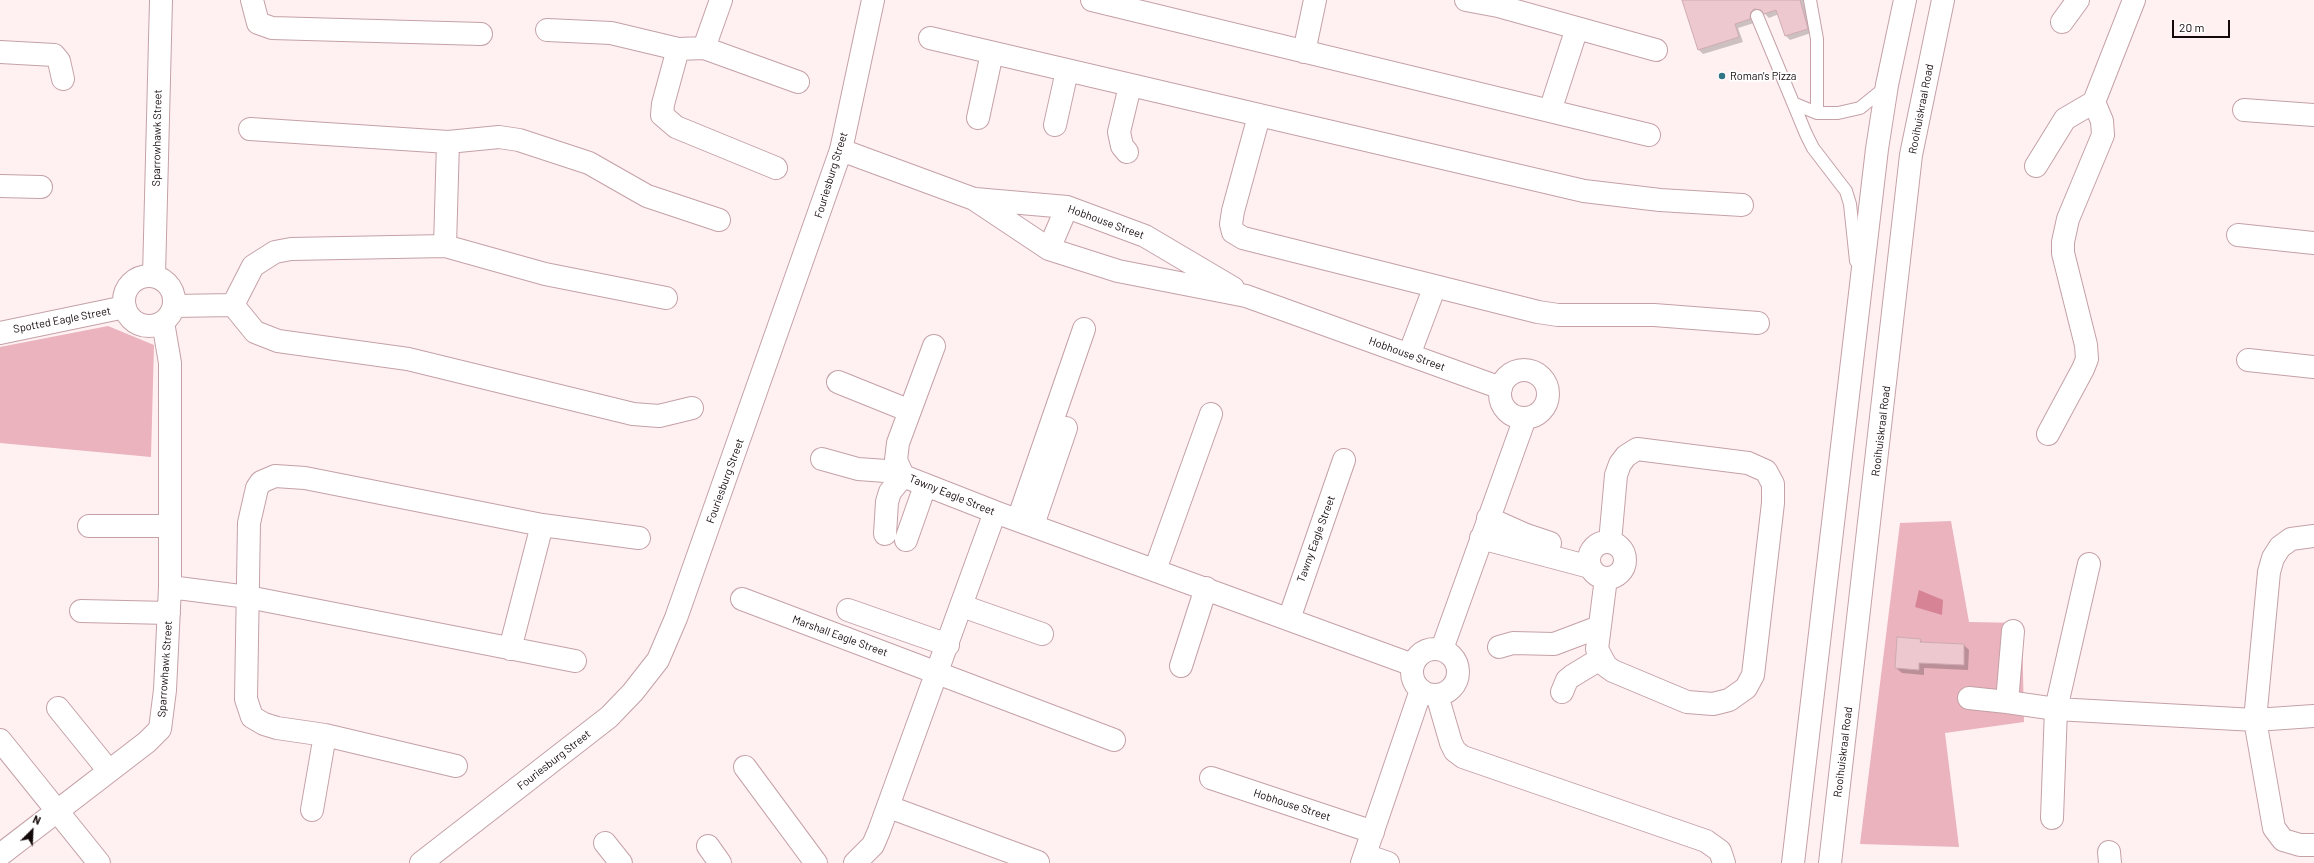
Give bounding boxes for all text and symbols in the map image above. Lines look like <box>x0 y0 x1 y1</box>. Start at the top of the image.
scale bar <box>2174 12 2232 38</box>
text: 20 m <box>2179 20 2205 34</box>
street label: Rooihuiskraal Road <box>1906 63 1936 155</box>
place label: Roman's Pizza <box>1730 69 1796 83</box>
marker: Roman's Pizza <box>1717 71 1727 81</box>
street label: Sparrowhawk Street <box>150 89 164 187</box>
street label: Fouriesburg Street <box>812 130 850 220</box>
street label: Hobhouse Street <box>1066 202 1146 242</box>
street label: Spotted Eagle Street <box>12 304 112 336</box>
street label: Hobhouse Street <box>1367 334 1447 374</box>
street label: Rooihuiskraal Road <box>1869 385 1893 477</box>
street label: Fouriesburg Street <box>704 437 746 525</box>
street label: Tawny Eagle Street <box>907 472 997 518</box>
street label: Tawny Eagle Street <box>1294 494 1338 584</box>
street label: Marshall Eagle Street <box>791 613 889 659</box>
street label: Sparrowhawk Street <box>155 620 175 718</box>
street label: Rooihuiskraal Road <box>1831 706 1855 798</box>
street label: Fouriesburg Street <box>515 727 593 793</box>
street label: Hobhouse Street <box>1252 786 1332 824</box>
north arrow <box>12 811 52 851</box>
text: N <box>31 812 43 827</box>

